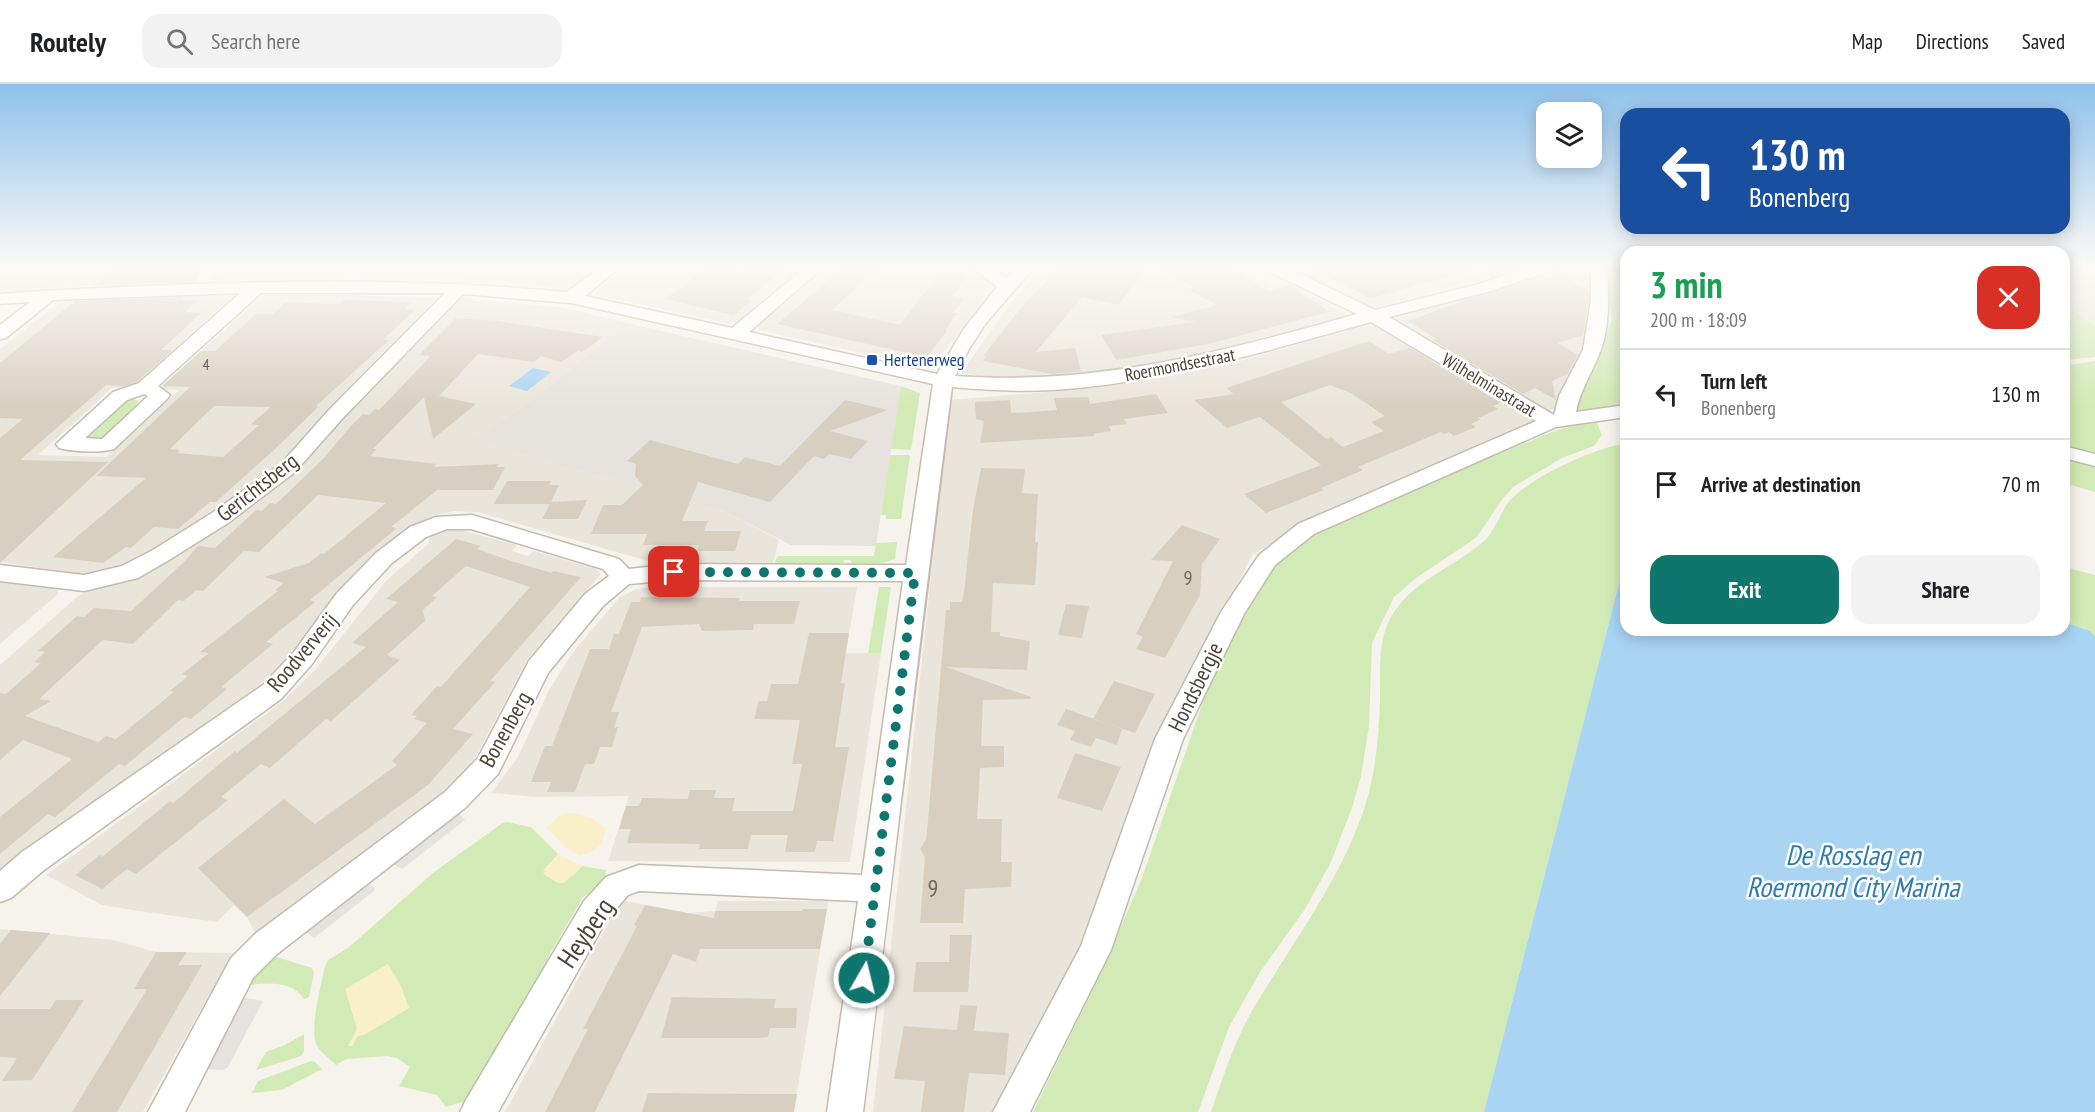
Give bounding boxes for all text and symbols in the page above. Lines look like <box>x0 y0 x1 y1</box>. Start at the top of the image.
search box <box>142 14 562 68</box>
text: Routely <box>30 23 106 60</box>
icon: search <box>163 25 196 58</box>
text: Search here <box>211 27 300 55</box>
text: Map <box>1852 28 1883 55</box>
text: Directions <box>1916 28 1989 55</box>
text: Saved <box>2022 28 2065 55</box>
map controls <box>1536 102 1602 168</box>
button: layers <box>1536 102 1602 168</box>
text: 130 m <box>1749 127 1846 182</box>
icon: left <box>1650 132 1728 210</box>
text: Bonenberg <box>1749 180 1850 214</box>
text: 3 min <box>1650 261 1723 308</box>
button: close <box>1977 266 2040 329</box>
text: 200 m · 18:09 <box>1650 307 1747 333</box>
street label: Roermondsestraat <box>1123 343 1237 386</box>
street label: Wilhelminastraat <box>1438 347 1541 422</box>
place label: Hertenerweg <box>884 348 964 371</box>
marker: Hertenerweg <box>865 353 879 367</box>
house number: 4 <box>202 354 210 374</box>
text: Turn left <box>1701 367 1767 395</box>
icon: left <box>1650 378 1683 411</box>
text: 130 m <box>1991 380 2040 408</box>
text: Bonenberg <box>1701 395 1776 421</box>
street label: Gerichtsberg <box>211 446 303 528</box>
icon: arrive <box>1650 468 1683 501</box>
text: Arrive at destination <box>1701 470 1861 498</box>
text: 70 m <box>2001 470 2040 498</box>
pin <box>648 546 699 597</box>
icon: arrive <box>657 555 690 588</box>
button: Exit <box>1650 555 1839 624</box>
button: Share <box>1851 555 2040 624</box>
house number: 9 <box>1184 565 1193 591</box>
street label: Roodververij <box>261 607 343 697</box>
street label: Hondsbergje <box>1161 638 1229 736</box>
street label: Bonenberg <box>473 686 537 772</box>
water label: De Rosslag en Roermond City Marina <box>1747 836 1961 905</box>
house number: 9 <box>928 872 938 903</box>
street label: Heyberg <box>549 891 621 974</box>
position arrow <box>832 946 896 1010</box>

